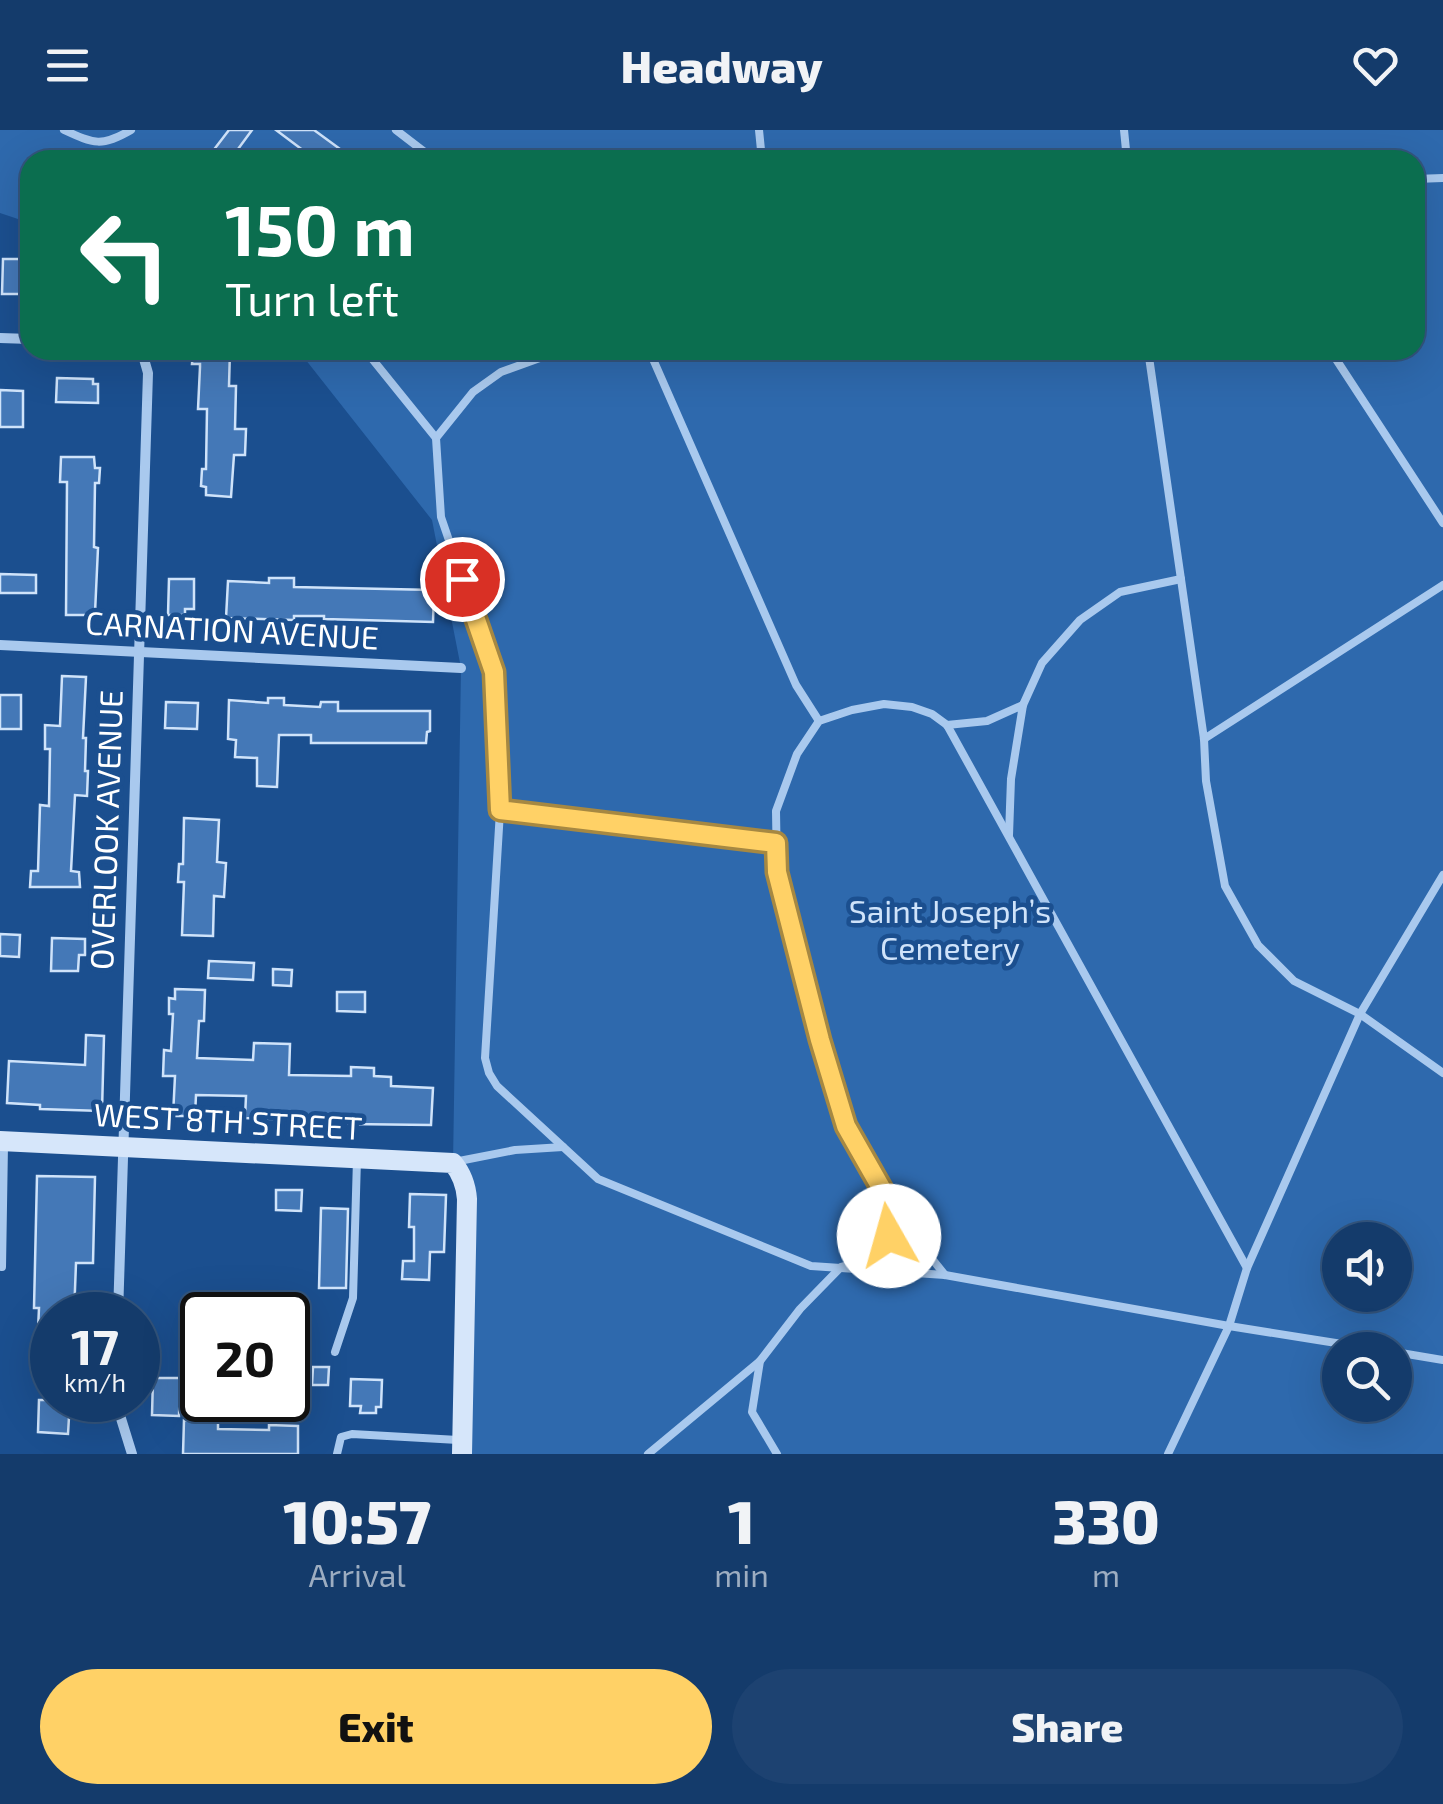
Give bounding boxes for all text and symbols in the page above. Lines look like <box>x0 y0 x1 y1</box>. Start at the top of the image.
icon: menu <box>40 38 95 93</box>
text: Headway <box>620 38 823 92</box>
icon: heart <box>1348 38 1403 93</box>
text: 150 m <box>225 186 415 270</box>
icon: left <box>60 190 190 320</box>
text: Turn left <box>225 271 399 325</box>
pin <box>420 537 505 622</box>
icon: arrive <box>435 552 490 607</box>
street label: CARNATION AVENUE <box>84 602 380 656</box>
street label: OVERLOOK AVENUE <box>81 689 129 971</box>
park label: Saint Joseph’s Cemetery <box>849 891 1051 966</box>
street label: WEST 8TH STREET <box>93 1094 363 1146</box>
position arrow <box>837 1184 941 1288</box>
map controls <box>1322 1222 1412 1422</box>
button: sound <box>1322 1222 1412 1312</box>
speed limit sign: 20 <box>180 1292 310 1422</box>
text: 17 <box>71 1315 119 1375</box>
button: search <box>1322 1332 1412 1422</box>
text: km/h <box>64 1367 126 1397</box>
text: 10:57 <box>283 1484 431 1556</box>
text: 1 <box>728 1484 755 1556</box>
text: 330 <box>1052 1484 1160 1556</box>
text: Arrival <box>308 1555 406 1593</box>
text: min <box>714 1555 769 1593</box>
text: m <box>1092 1555 1120 1593</box>
button: Exit <box>40 1669 712 1784</box>
button: Share <box>732 1669 1403 1784</box>

